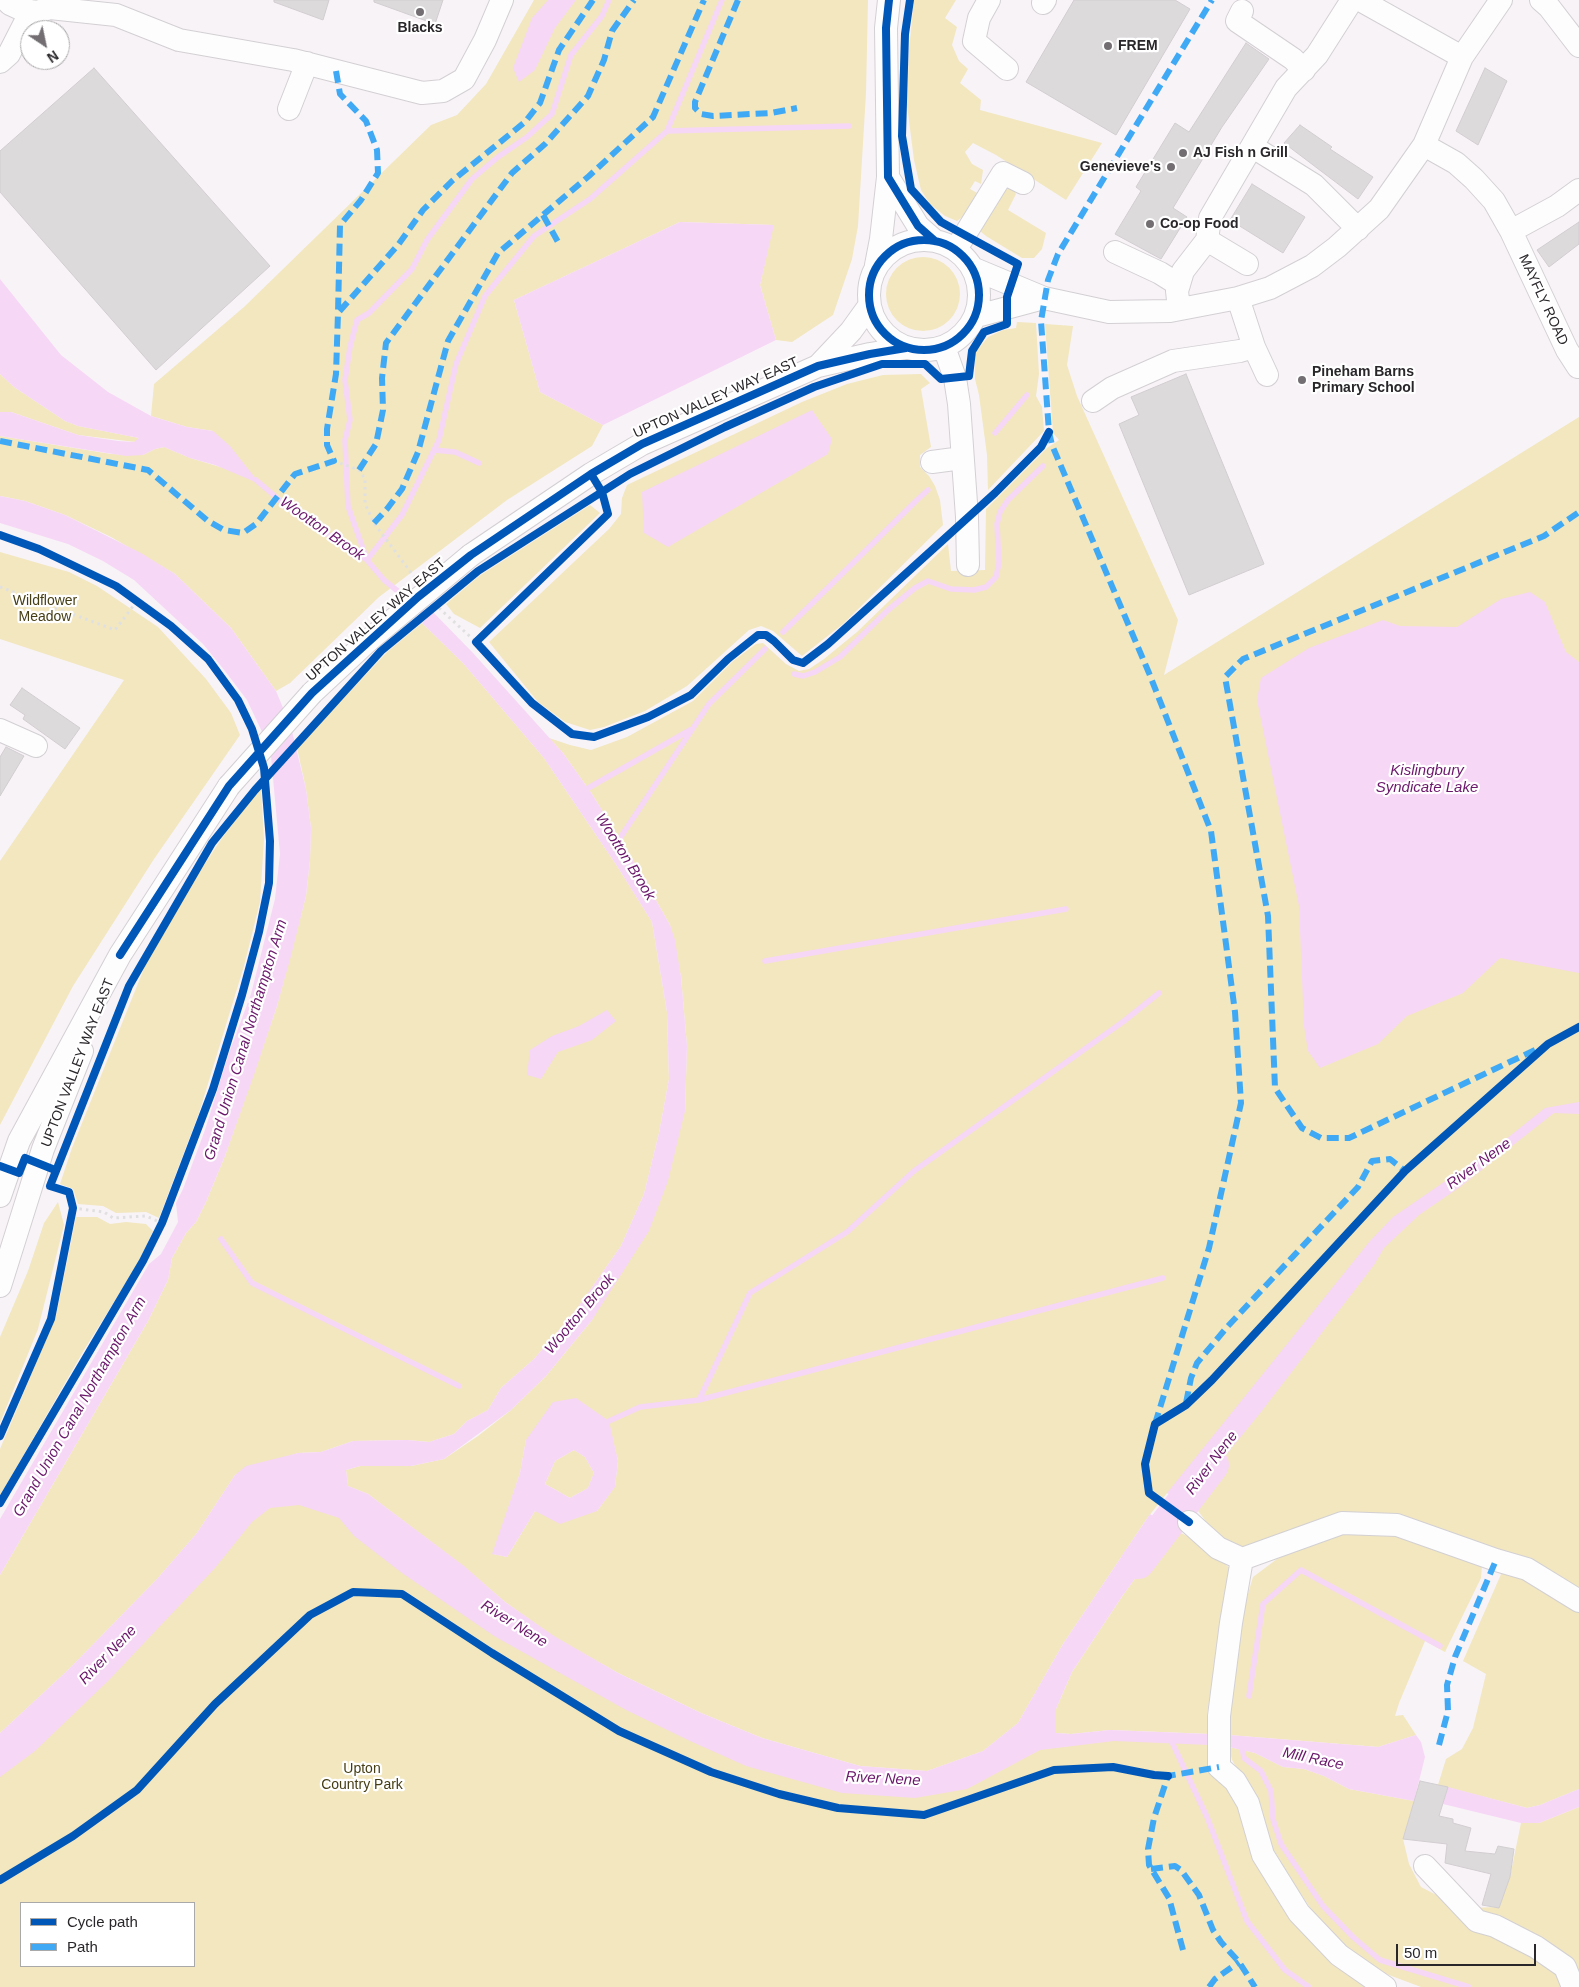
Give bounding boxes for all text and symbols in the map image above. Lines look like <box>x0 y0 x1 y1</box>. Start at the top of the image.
marker: Blacks <box>414 6 426 18</box>
north arrow <box>20 20 70 70</box>
place label: Blacks <box>397 20 443 36</box>
place label: FREM <box>1118 38 1158 54</box>
marker: FREM <box>1102 40 1114 52</box>
text: N <box>44 47 61 66</box>
place label: AJ Fish n Grill <box>1193 145 1288 161</box>
marker: AJ Fish n Grill <box>1177 147 1189 159</box>
place label: Genevieve's <box>1080 159 1161 175</box>
marker: Genevieve's <box>1165 161 1177 173</box>
place label: Co-op Food <box>1160 216 1239 232</box>
marker: Co-op Food <box>1144 218 1156 230</box>
street label: MAYFLY ROAD <box>1515 252 1571 348</box>
street label: UPTON VALLEY WAY EAST <box>631 354 801 442</box>
place label: Pineham Barns Primary School <box>1312 364 1415 397</box>
marker: Pineham Barns Primary School <box>1296 374 1308 386</box>
water label: Wootton Brook <box>276 493 368 565</box>
street label: UPTON VALLEY WAY EAST <box>303 555 449 685</box>
park label: Wildflower Meadow <box>13 593 77 626</box>
water label: Kislingbury Syndicate Lake <box>1376 762 1478 797</box>
water label: Wootton Brook <box>591 810 659 904</box>
water label: Grand Union Canal Northampton Arm <box>201 917 291 1163</box>
street label: UPTON VALLEY WAY EAST <box>38 976 118 1150</box>
water label: River Nene <box>1443 1135 1515 1193</box>
water label: Wootton Brook <box>541 1270 619 1358</box>
water label: Grand Union Canal Northampton Arm <box>9 1294 151 1520</box>
water label: River Nene <box>1182 1428 1242 1498</box>
water label: River Nene <box>477 1596 551 1652</box>
water label: River Nene <box>75 1622 141 1688</box>
water label: Mill Race <box>1281 1744 1345 1774</box>
park label: Upton Country Park <box>321 1761 403 1794</box>
water label: River Nene <box>845 1768 921 1790</box>
legend <box>20 1902 195 1967</box>
text: Cycle path <box>67 1913 138 1930</box>
scale bar <box>1399 1934 1539 1966</box>
text: Path <box>67 1938 98 1955</box>
text: 50 m <box>1404 1944 1437 1961</box>

